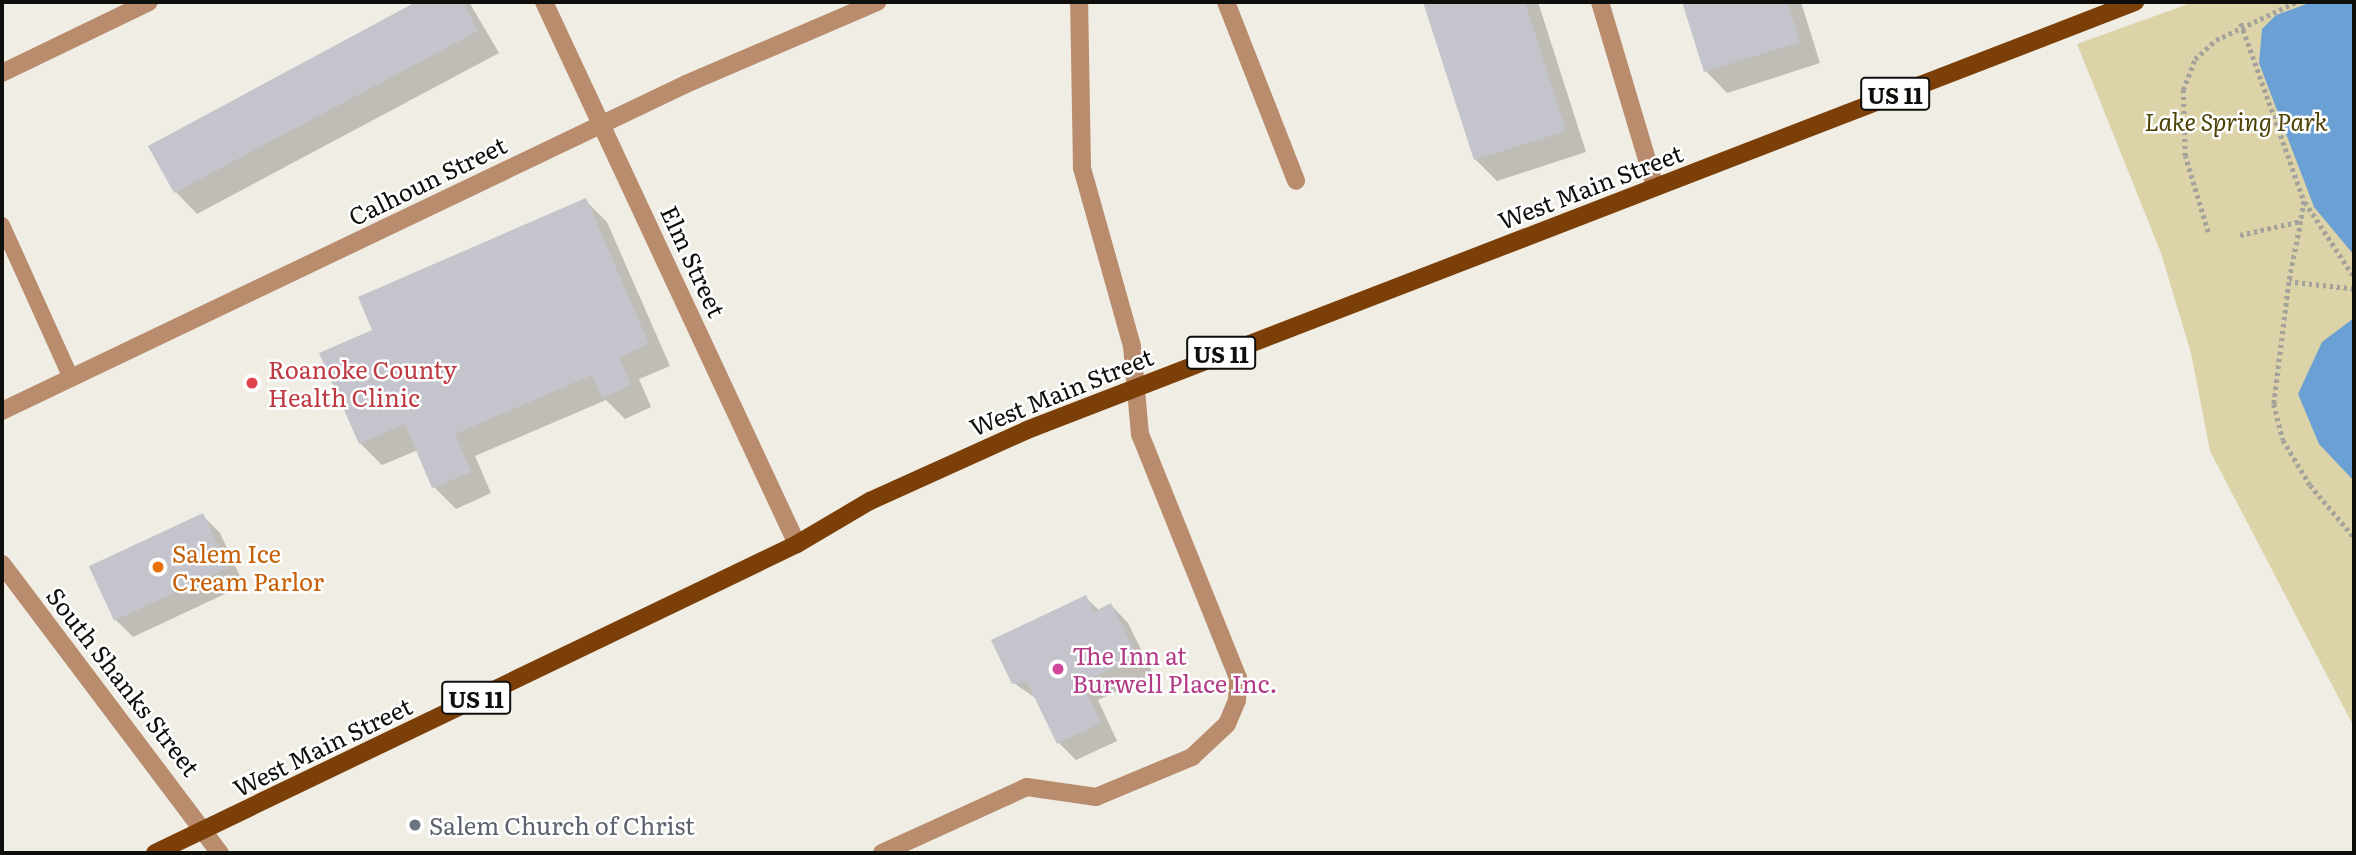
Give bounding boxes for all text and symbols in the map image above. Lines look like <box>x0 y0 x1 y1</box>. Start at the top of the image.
road number: US 11 <box>1860 74 1930 114</box>
park label: Lake Spring Park <box>2144 107 2328 135</box>
street label: Calhoun Street <box>343 129 511 231</box>
street label: West Main Street <box>1494 138 1686 234</box>
street label: Elm Street <box>656 201 732 321</box>
road number: US 11 <box>1186 334 1256 372</box>
street label: West Main Street <box>965 341 1157 441</box>
place label: Roanoke County Health Clinic <box>268 355 457 411</box>
marker: Roanoke County Health Clinic <box>242 373 262 393</box>
place label: Salem Ice Cream Parlor <box>172 539 324 595</box>
marker: Salem Ice Cream Parlor <box>150 559 166 575</box>
street label: South Shanks Street <box>42 581 206 781</box>
place label: The Inn at Burwell Place Inc. <box>1072 641 1278 697</box>
marker: The Inn at Burwell Place Inc. <box>1050 661 1066 677</box>
road number: US 11 <box>441 678 511 718</box>
street label: West Main Street <box>228 690 416 802</box>
place label: Salem Church of Christ <box>429 811 695 839</box>
marker: Salem Church of Christ <box>407 817 423 833</box>

